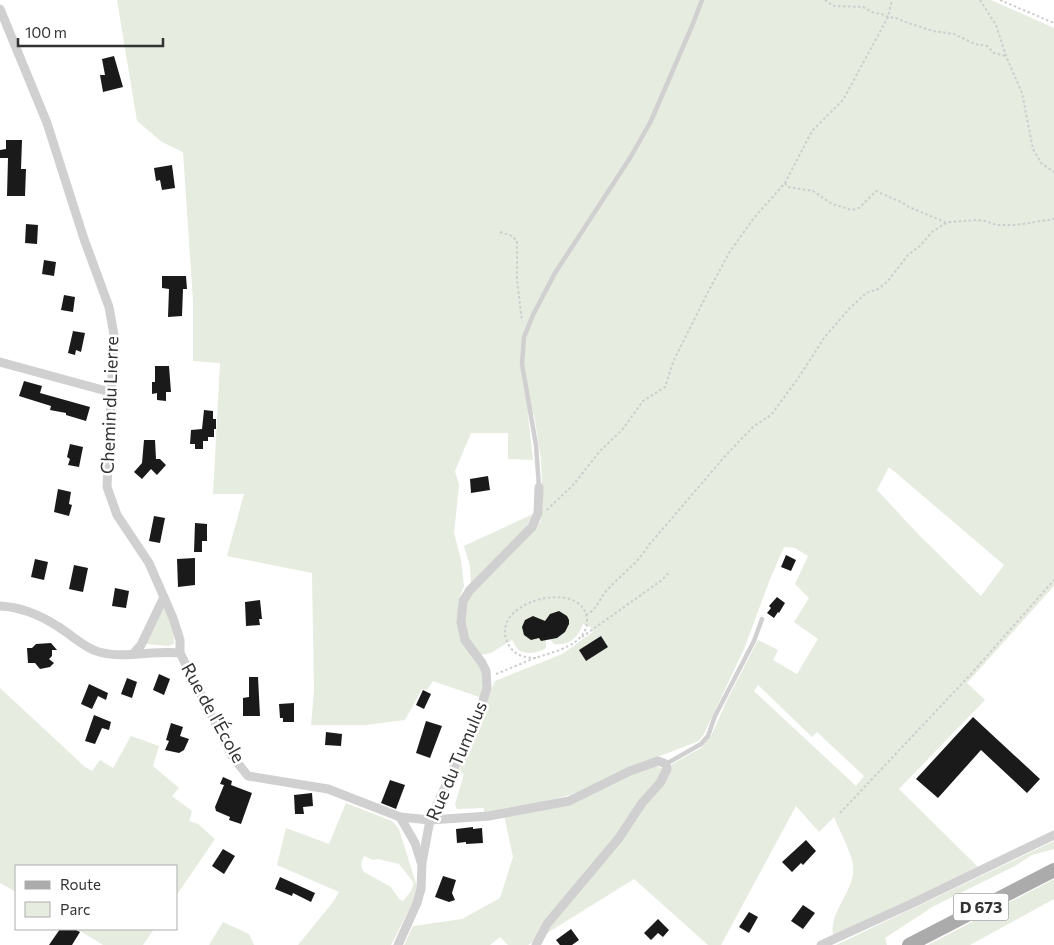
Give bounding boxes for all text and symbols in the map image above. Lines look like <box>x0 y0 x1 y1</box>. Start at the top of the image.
scale bar <box>18 15 162 47</box>
text: 100 m <box>25 23 67 41</box>
street label: Chemin du Lierre <box>96 336 122 474</box>
street label: Rue de l'École <box>177 659 250 766</box>
street label: Rue du Tumulus <box>421 698 491 824</box>
legend <box>15 865 178 930</box>
text: Route <box>60 875 101 893</box>
road number: D 673 <box>954 894 1008 920</box>
text: Parc <box>60 900 90 918</box>

